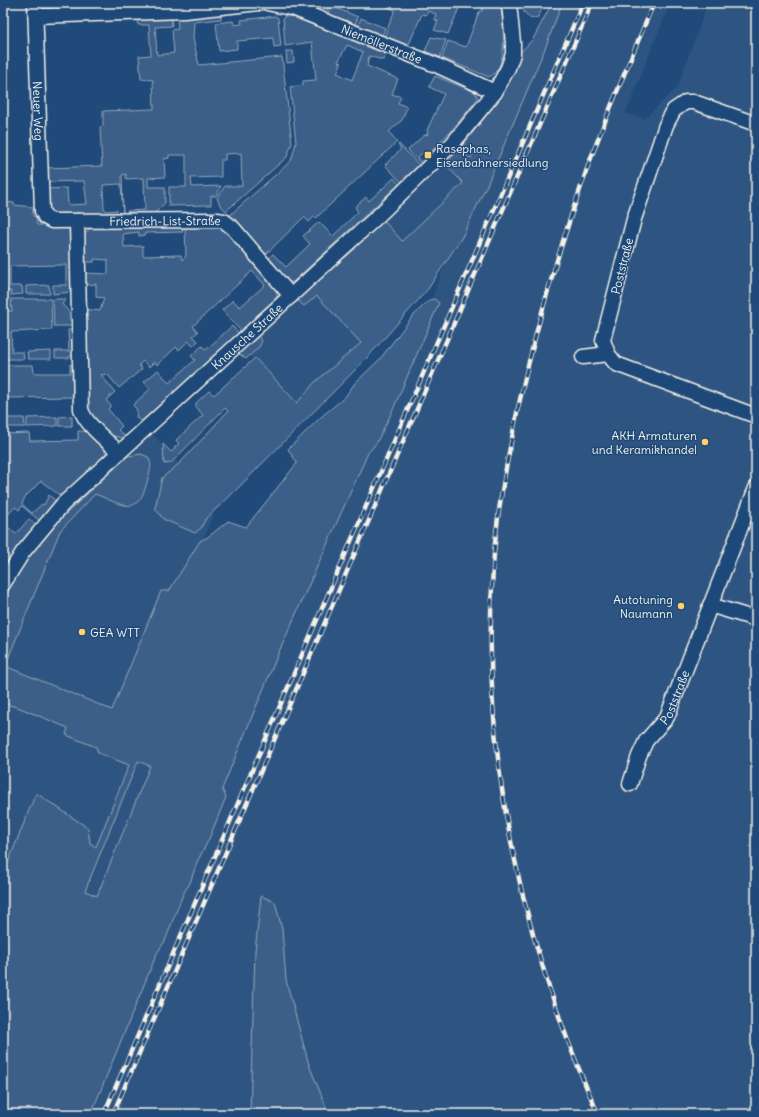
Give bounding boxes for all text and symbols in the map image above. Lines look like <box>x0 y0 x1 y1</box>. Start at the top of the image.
street label: Niemöllerstraße <box>339 21 424 66</box>
street label: Neuer Weg <box>30 81 47 141</box>
place label: Rasephas, Eisenbahnersiedlung <box>436 141 548 170</box>
marker: Rasephas, Eisenbahnersiedlung <box>423 150 433 160</box>
street label: Friedrich-List-Straße <box>109 212 222 228</box>
street label: Poststraße <box>608 236 636 296</box>
street label: Knausche Straße <box>208 300 285 372</box>
place label: AKH Armaturen und Keramikhandel <box>592 428 697 457</box>
marker: AKH Armaturen und Keramikhandel <box>700 437 710 447</box>
place label: Autotuning Naumann <box>613 592 673 621</box>
marker: Autotuning Naumann <box>676 601 686 611</box>
place label: GEA WTT <box>90 625 140 640</box>
marker: GEA WTT <box>77 627 87 637</box>
street label: Poststraße <box>656 668 692 728</box>

